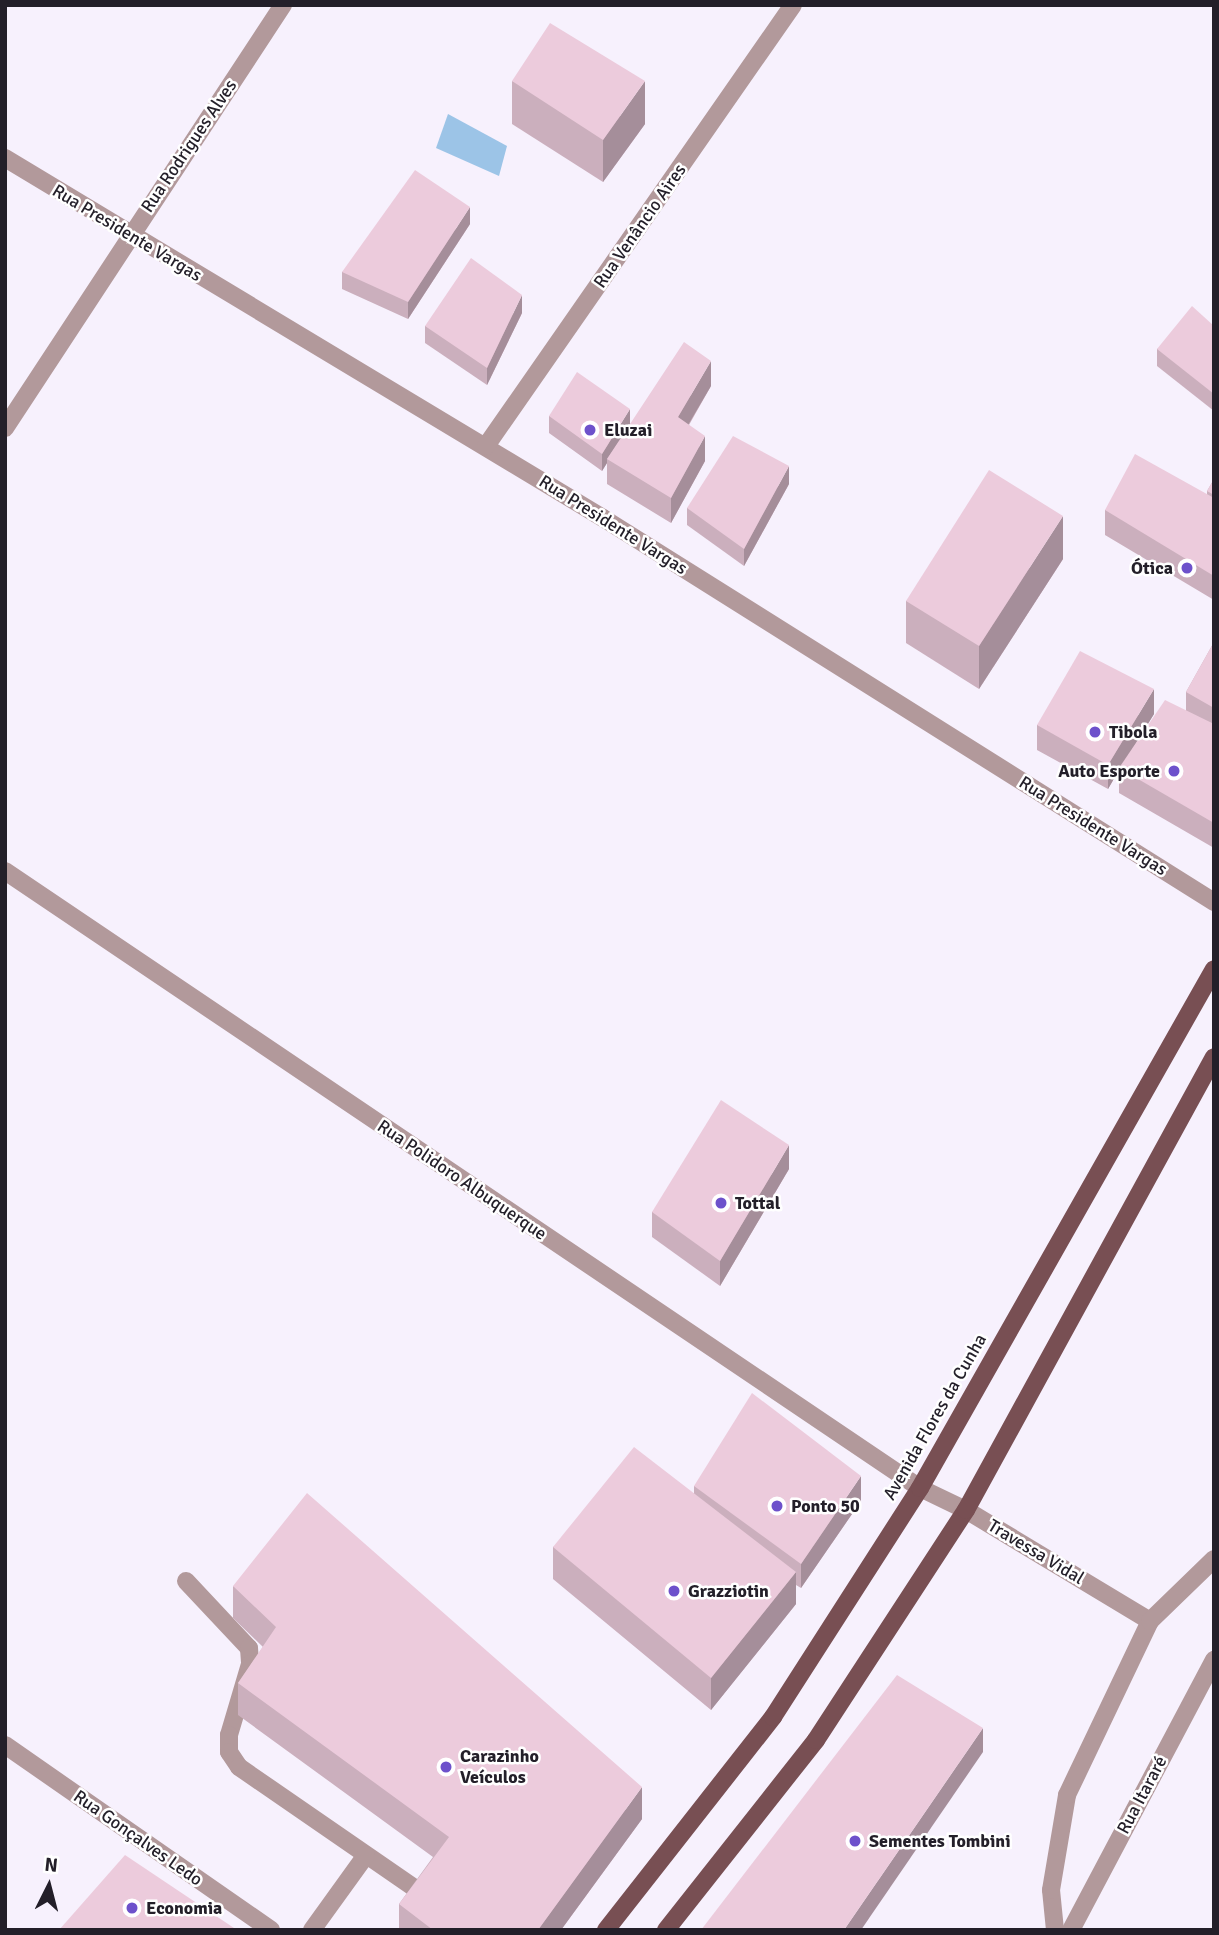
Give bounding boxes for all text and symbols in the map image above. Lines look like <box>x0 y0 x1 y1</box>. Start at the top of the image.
street label: Rua Rodrigues Alves <box>137 75 241 217</box>
street label: Rua Venâncio Aires <box>589 160 691 292</box>
street label: Rua Presidente Vargas <box>48 180 206 286</box>
place label: Eluzai <box>604 419 652 441</box>
marker: Eluzai <box>582 422 598 438</box>
street label: Rua Presidente Vargas <box>535 471 691 579</box>
place label: Ótica <box>1131 557 1173 579</box>
marker: Ótica <box>1179 560 1195 576</box>
place label: Tibola <box>1109 721 1157 743</box>
marker: Tibola <box>1087 724 1103 740</box>
place label: Auto Esporte <box>1058 760 1160 782</box>
marker: Auto Esporte <box>1166 763 1182 779</box>
street label: Rua Presidente Vargas <box>1015 772 1171 880</box>
street label: Rua Polidoro Albuquerque <box>373 1115 551 1245</box>
place label: Tottal <box>735 1192 780 1214</box>
marker: Tottal <box>713 1195 729 1211</box>
street label: Avenida Flores da Cunha <box>879 1330 991 1504</box>
place label: Ponto 50 <box>791 1495 860 1517</box>
marker: Ponto 50 <box>769 1498 785 1514</box>
street label: Travessa Vidal <box>984 1515 1088 1589</box>
place label: Grazziotin <box>688 1580 769 1602</box>
marker: Grazziotin <box>666 1583 682 1599</box>
place label: Carazinho Veículos <box>460 1746 539 1788</box>
street label: Rua Itararé <box>1113 1752 1171 1838</box>
marker: Carazinho Veículos <box>438 1759 454 1775</box>
street label: Rua Gonçalves Ledo <box>69 1785 207 1891</box>
place label: Sementes Tombini <box>869 1830 1011 1852</box>
marker: Sementes Tombini <box>847 1833 863 1849</box>
north arrow <box>14 1851 84 1921</box>
text: N <box>43 1852 59 1878</box>
place label: Economia <box>146 1897 222 1919</box>
marker: Economia <box>124 1900 140 1916</box>

